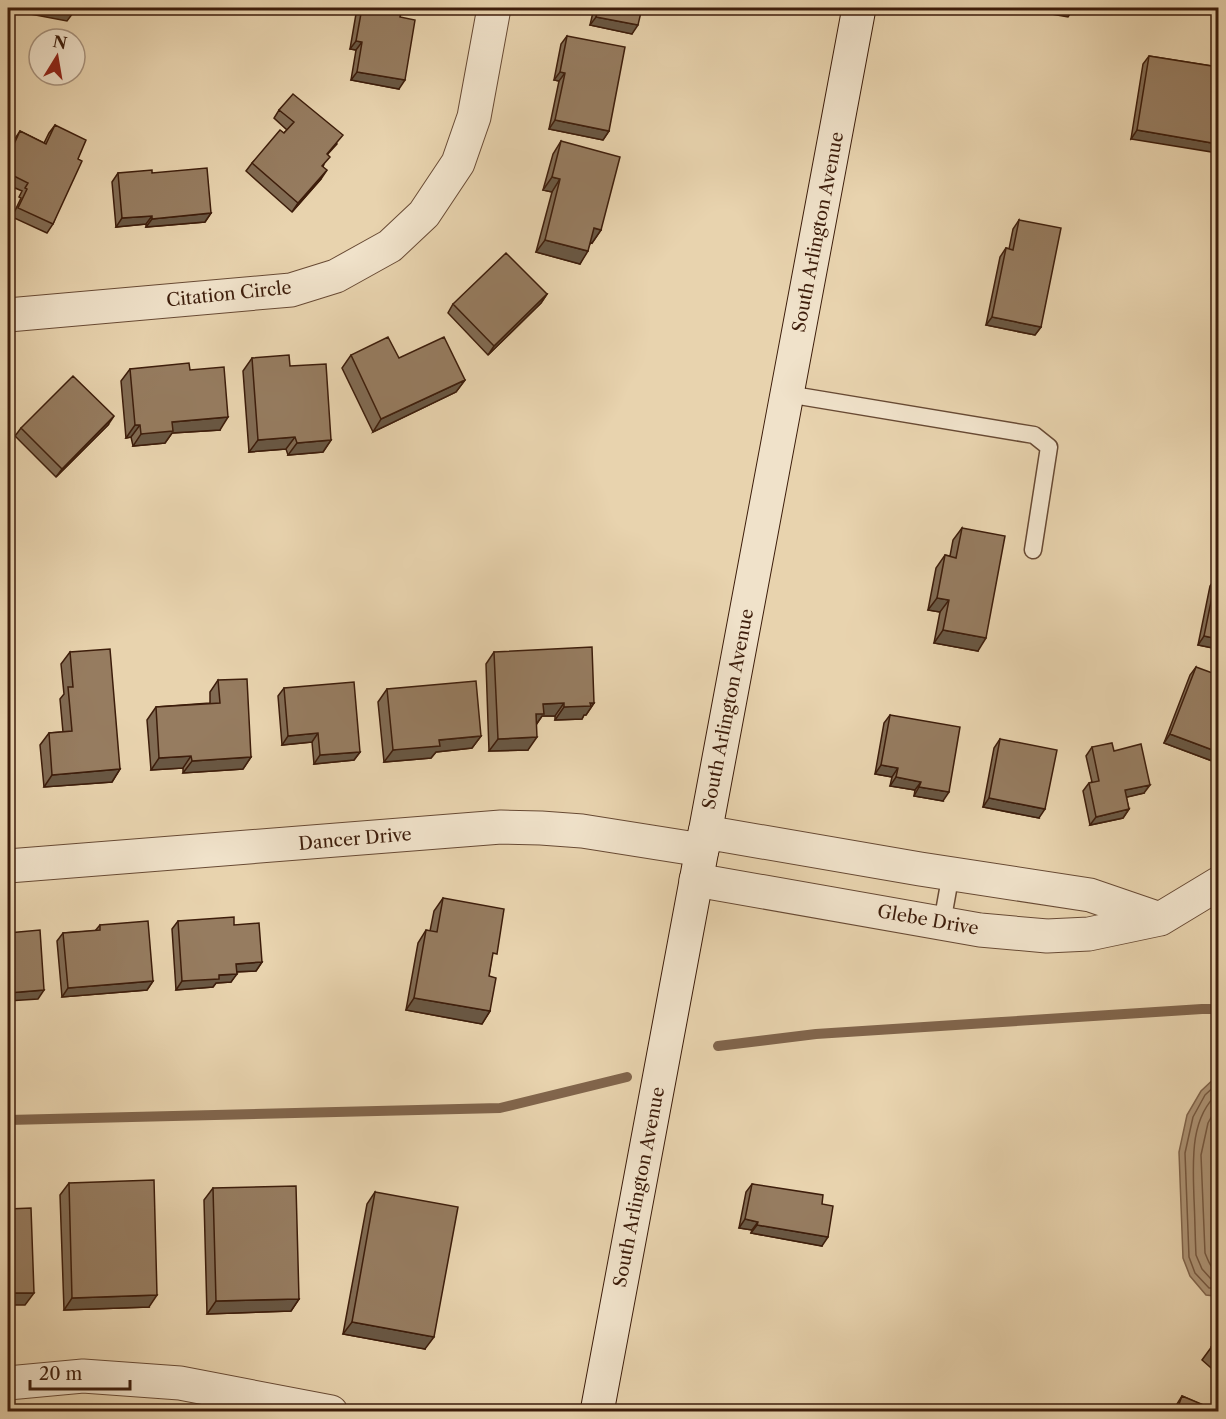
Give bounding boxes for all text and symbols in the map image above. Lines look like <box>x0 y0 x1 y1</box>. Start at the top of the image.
north arrow <box>27 27 87 87</box>
text: N <box>51 31 69 53</box>
street label: South Arlington Avenue <box>788 130 848 334</box>
street label: Citation Circle <box>165 276 293 312</box>
street label: South Arlington Avenue <box>698 607 758 811</box>
street label: Dancer Drive <box>297 823 413 855</box>
street label: Glebe Drive <box>876 900 980 940</box>
street label: South Arlington Avenue <box>609 1085 669 1289</box>
scale bar <box>30 1353 130 1391</box>
text: 20 m <box>39 1363 83 1385</box>

